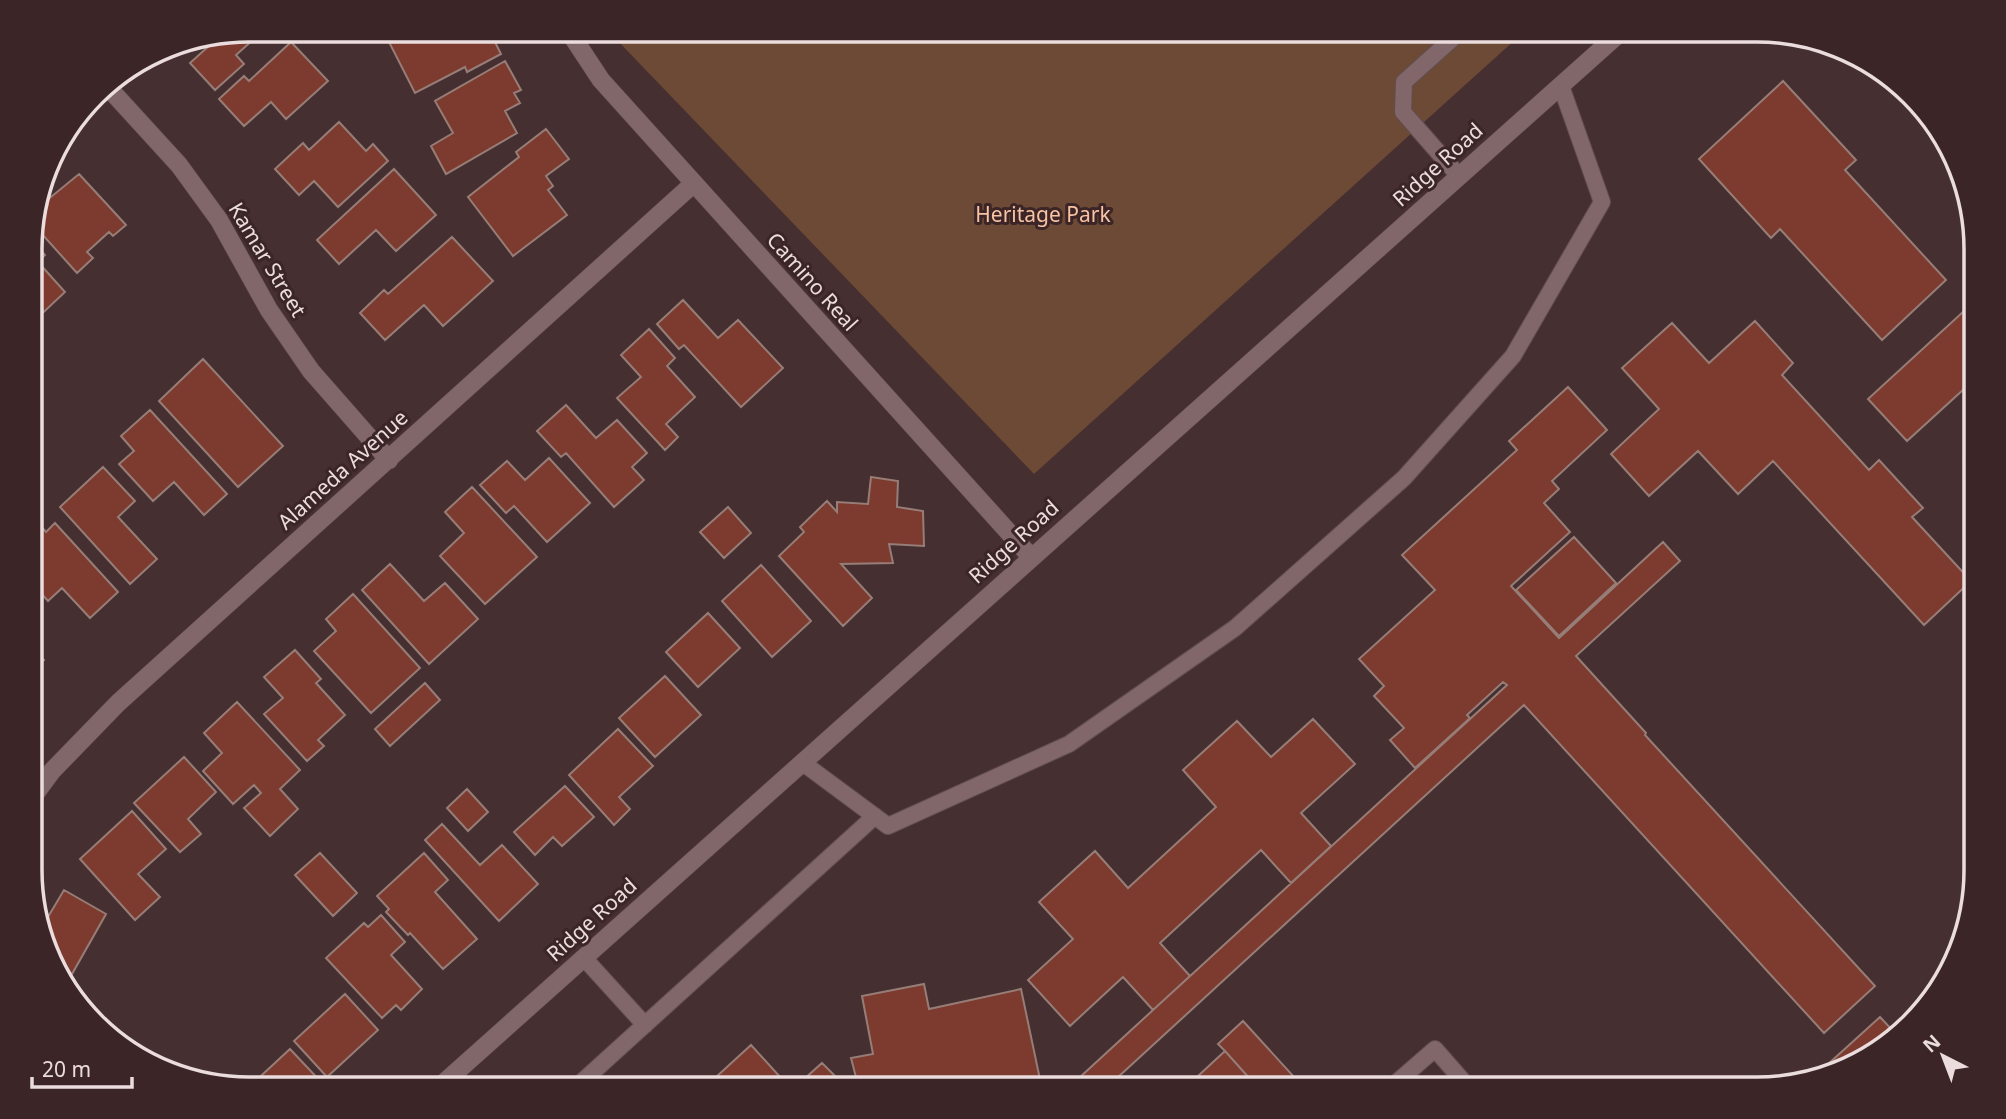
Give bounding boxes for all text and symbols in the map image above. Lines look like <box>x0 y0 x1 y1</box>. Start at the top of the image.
street label: Ridge Road <box>1386 116 1488 212</box>
street label: Kamar Street <box>223 197 313 322</box>
park label: Heritage Park <box>975 200 1112 228</box>
street label: Camino Real <box>761 226 864 337</box>
street label: Alameda Avenue <box>271 403 413 535</box>
street label: Ridge Road <box>962 493 1064 589</box>
street label: Ridge Road <box>540 871 642 967</box>
north arrow <box>1908 1021 1978 1091</box>
text: N <box>1917 1029 1946 1058</box>
scale bar <box>32 1046 131 1090</box>
text: 20 m <box>42 1055 91 1083</box>

